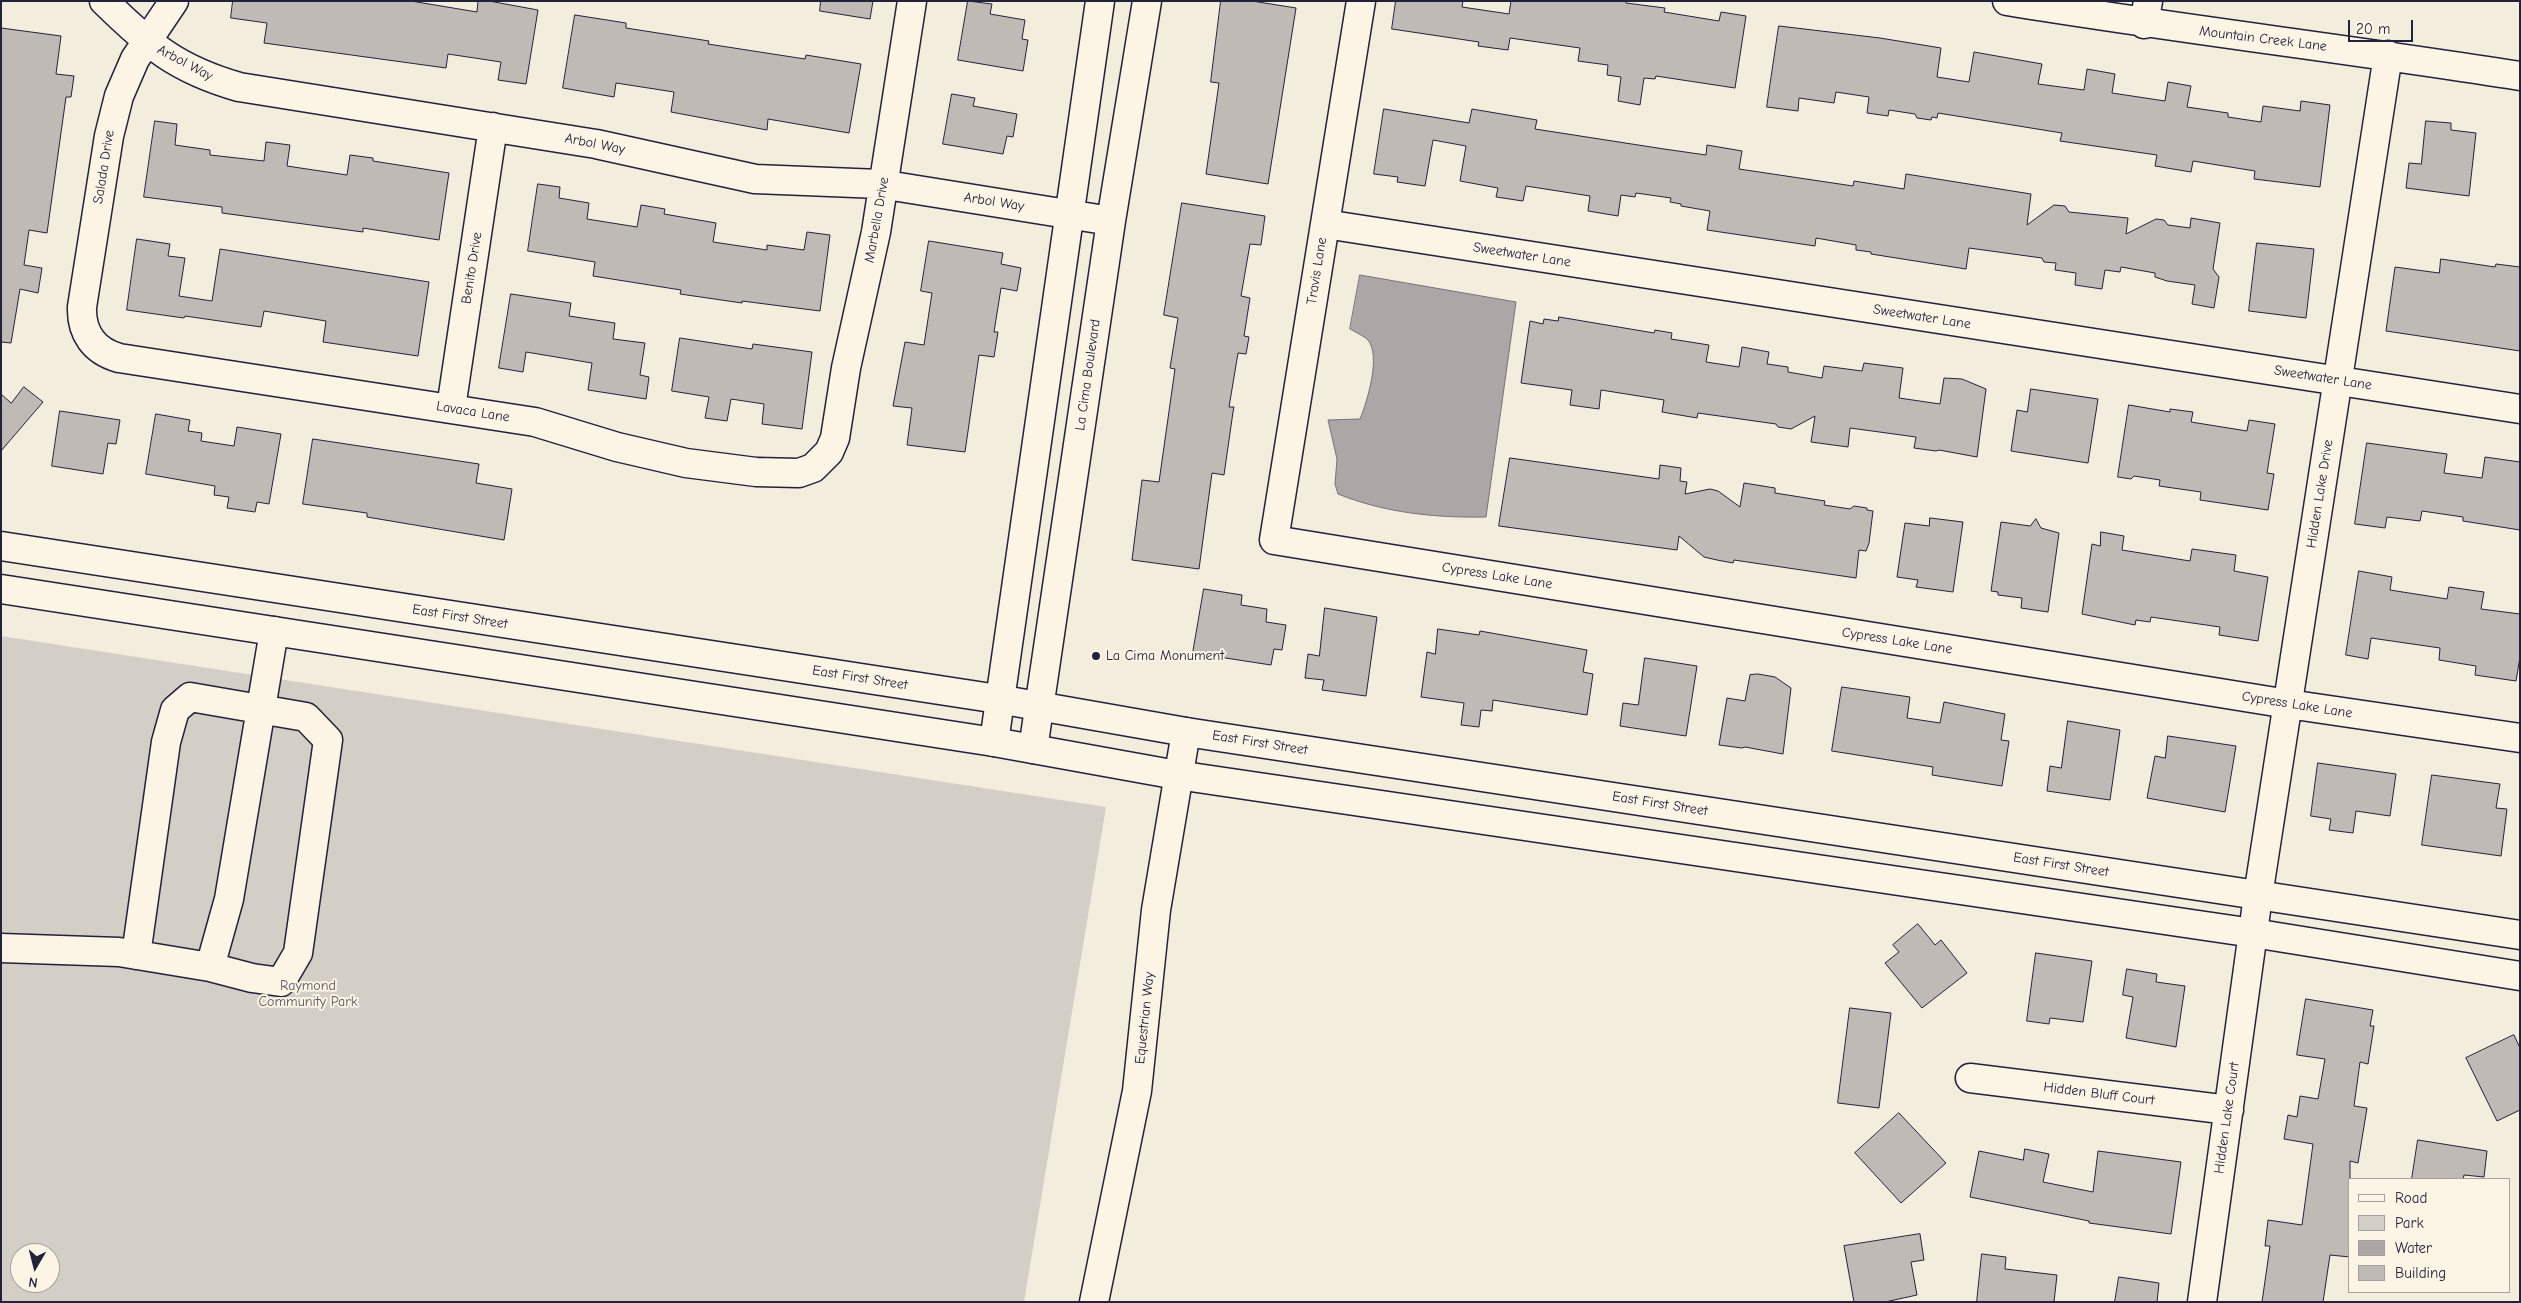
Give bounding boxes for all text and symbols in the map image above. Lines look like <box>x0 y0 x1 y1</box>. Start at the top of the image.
scale bar <box>2351 10 2416 42</box>
text: 20 m <box>2356 20 2390 38</box>
street label: Mountain Creek Lane <box>2198 23 2328 55</box>
street label: Arbol Way <box>154 41 216 85</box>
street label: Salada Drive <box>90 129 118 205</box>
street label: Arbol Way <box>563 130 627 158</box>
street label: Marbella Drive <box>861 176 893 264</box>
street label: Arbol Way <box>963 189 1025 215</box>
street label: Benito Drive <box>458 231 486 305</box>
street label: Travis Lane <box>1303 236 1331 306</box>
street label: Sweetwater Lane <box>1472 239 1572 271</box>
street label: Sweetwater Lane <box>1872 301 1972 333</box>
street label: La Cima Boulevard <box>1072 318 1104 432</box>
street label: Sweetwater Lane <box>2273 362 2373 394</box>
street label: Lavaca Lane <box>435 398 511 426</box>
street label: Hidden Lake Drive <box>2303 438 2337 550</box>
street label: Cypress Lake Lane <box>1440 559 1554 593</box>
street label: East First Street <box>411 601 509 633</box>
street label: Cypress Lake Lane <box>1840 624 1954 658</box>
place label: La Cima Monument <box>1106 648 1224 664</box>
marker: La Cima Monument <box>1090 650 1102 662</box>
street label: East First Street <box>811 662 909 694</box>
street label: Cypress Lake Lane <box>2240 688 2354 722</box>
street label: East First Street <box>1211 727 1309 759</box>
street label: East First Street <box>1611 788 1709 820</box>
street label: East First Street <box>2012 849 2110 881</box>
street label: Equestrian Way <box>1132 971 1158 1065</box>
park label: Raymond Community Park <box>259 978 357 1010</box>
street label: Hidden Lake Court <box>2211 1061 2243 1175</box>
street label: Hidden Bluff Court <box>2043 1079 2155 1109</box>
legend <box>2348 1178 2511 1293</box>
text: Road <box>2395 1189 2427 1207</box>
text: Park <box>2395 1214 2424 1232</box>
text: Water <box>2395 1239 2432 1257</box>
north arrow <box>10 1243 60 1293</box>
text: Building <box>2395 1264 2446 1282</box>
text: N <box>27 1273 39 1291</box>

